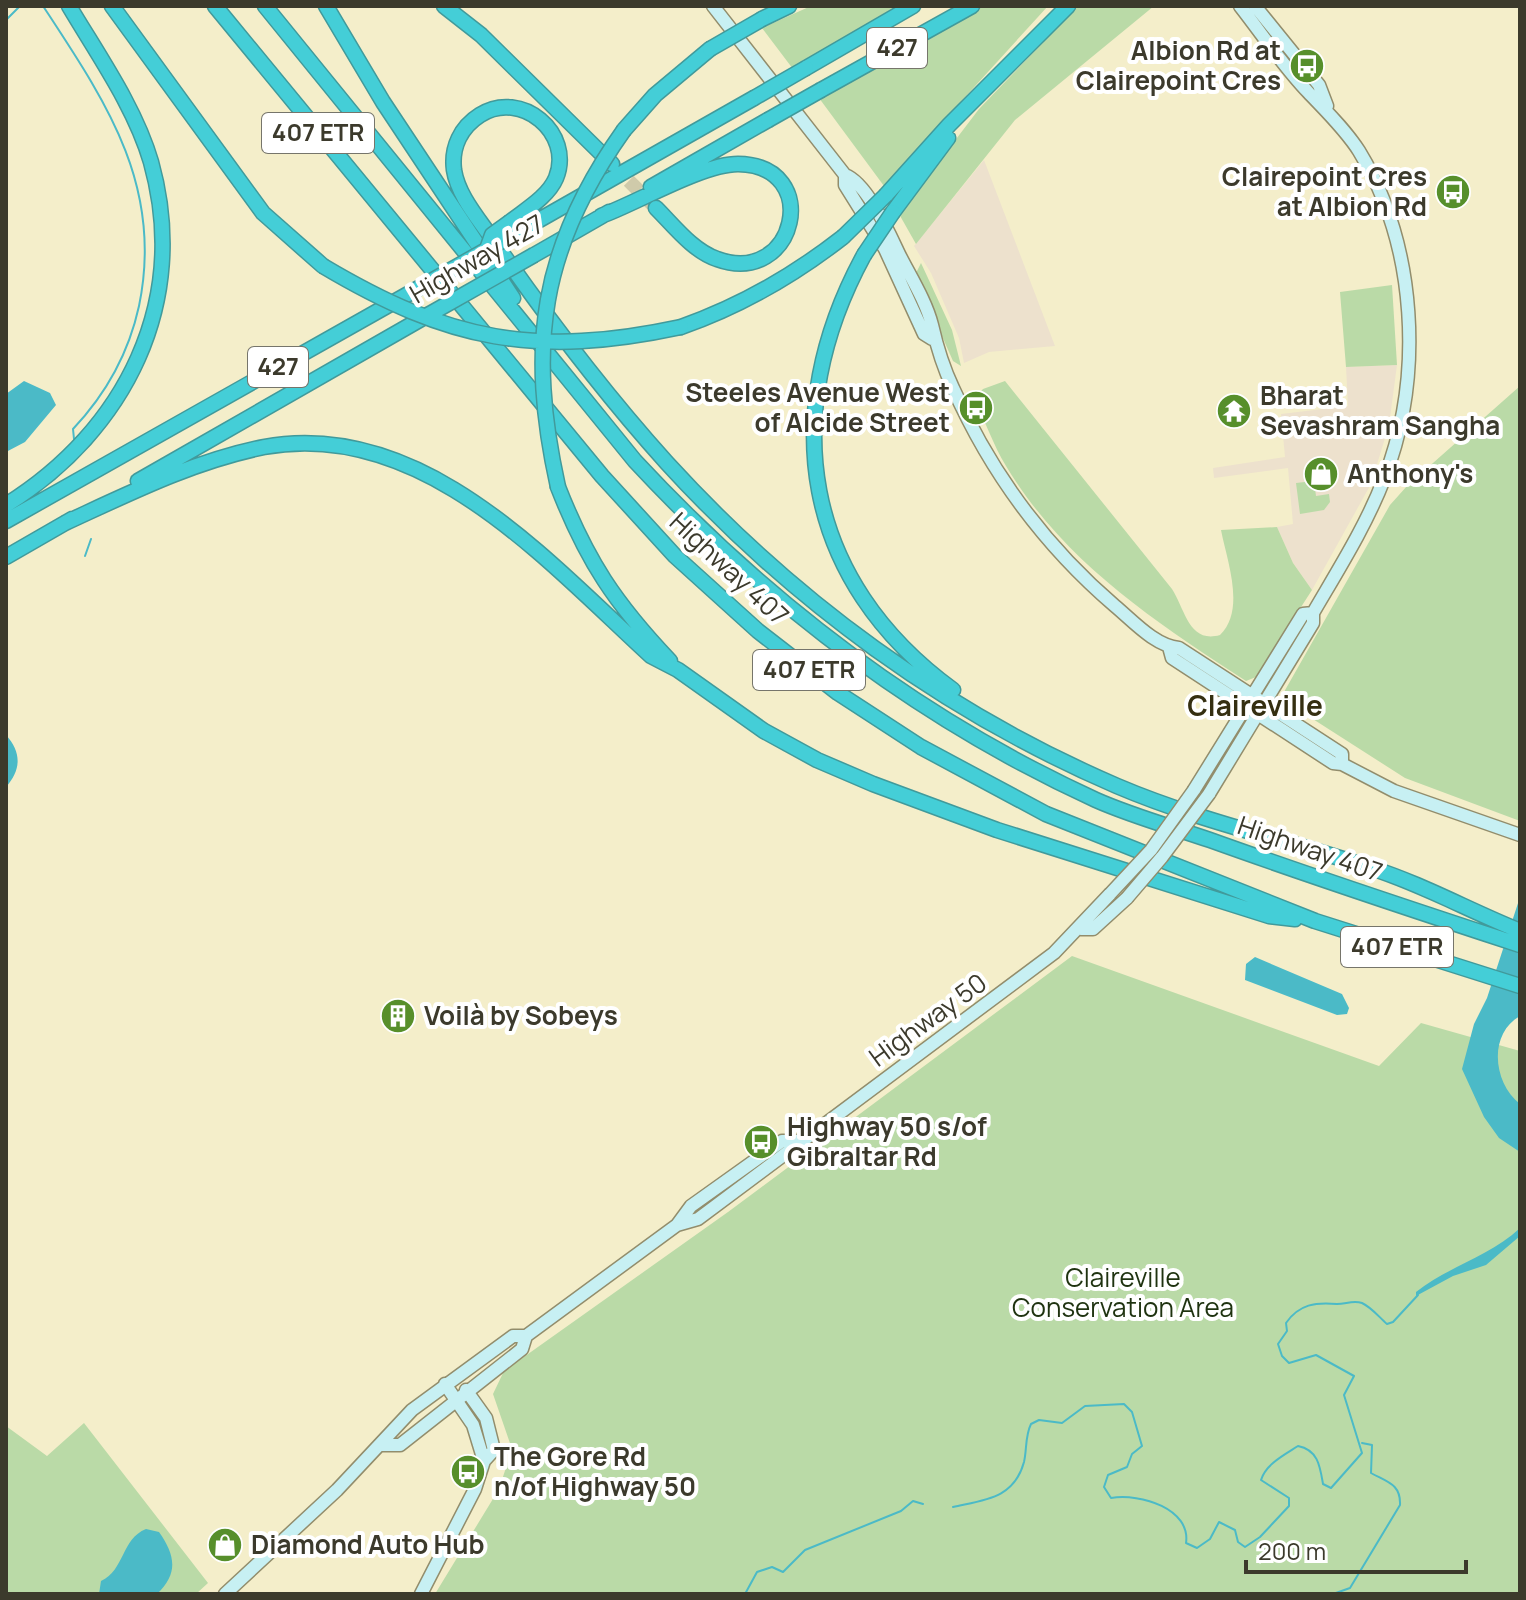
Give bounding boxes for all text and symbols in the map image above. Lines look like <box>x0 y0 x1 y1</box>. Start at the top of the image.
road number: 427 <box>867 28 927 68</box>
place label: Albion Rd at Clairepoint Cres <box>1076 32 1281 98</box>
bus stop icon: Albion Rd at Clairepoint Cres <box>1288 47 1326 85</box>
road number: 407 ETR <box>262 113 374 153</box>
place label: Clairepoint Cres at Albion Rd <box>1222 158 1427 224</box>
bus stop icon: Clairepoint Cres at Albion Rd <box>1434 173 1472 211</box>
street label: Highway 427 <box>403 205 550 311</box>
road number: 427 <box>248 347 308 387</box>
place label: Steeles Avenue West of Alcide Street <box>685 374 950 440</box>
place label: Bharat Sevashram Sangha <box>1260 377 1500 443</box>
bus stop icon: Steeles Avenue West of Alcide Street <box>957 389 995 427</box>
temple icon: Bharat Sevashram Sangha <box>1215 392 1253 430</box>
shop icon: Anthony's <box>1302 455 1340 493</box>
place label: Anthony's <box>1347 455 1473 491</box>
street label: Highway 407 <box>662 504 797 633</box>
road number: 407 ETR <box>753 650 865 690</box>
district label: Claireville <box>1187 686 1323 724</box>
street label: Highway 407 <box>1233 807 1387 890</box>
road number: 407 ETR <box>1341 927 1453 967</box>
street label: Highway 50 <box>861 964 994 1074</box>
building icon: Voilà by Sobeys <box>379 997 417 1035</box>
place label: Voilà by Sobeys <box>424 997 618 1033</box>
place label: Highway 50 s/of Gibraltar Rd <box>787 1108 987 1174</box>
bus stop icon: Highway 50 s/of Gibraltar Rd <box>742 1123 780 1161</box>
park label: Claireville Conservation Area <box>1012 1259 1234 1325</box>
place label: The Gore Rd n/of Highway 50 <box>494 1438 696 1504</box>
bus stop icon: The Gore Rd n/of Highway 50 <box>449 1453 487 1491</box>
scale bar <box>1246 1524 1466 1574</box>
shop icon: Diamond Auto Hub <box>206 1526 244 1564</box>
place label: Diamond Auto Hub <box>251 1526 485 1562</box>
text: 200 m <box>1258 1534 1326 1567</box>

